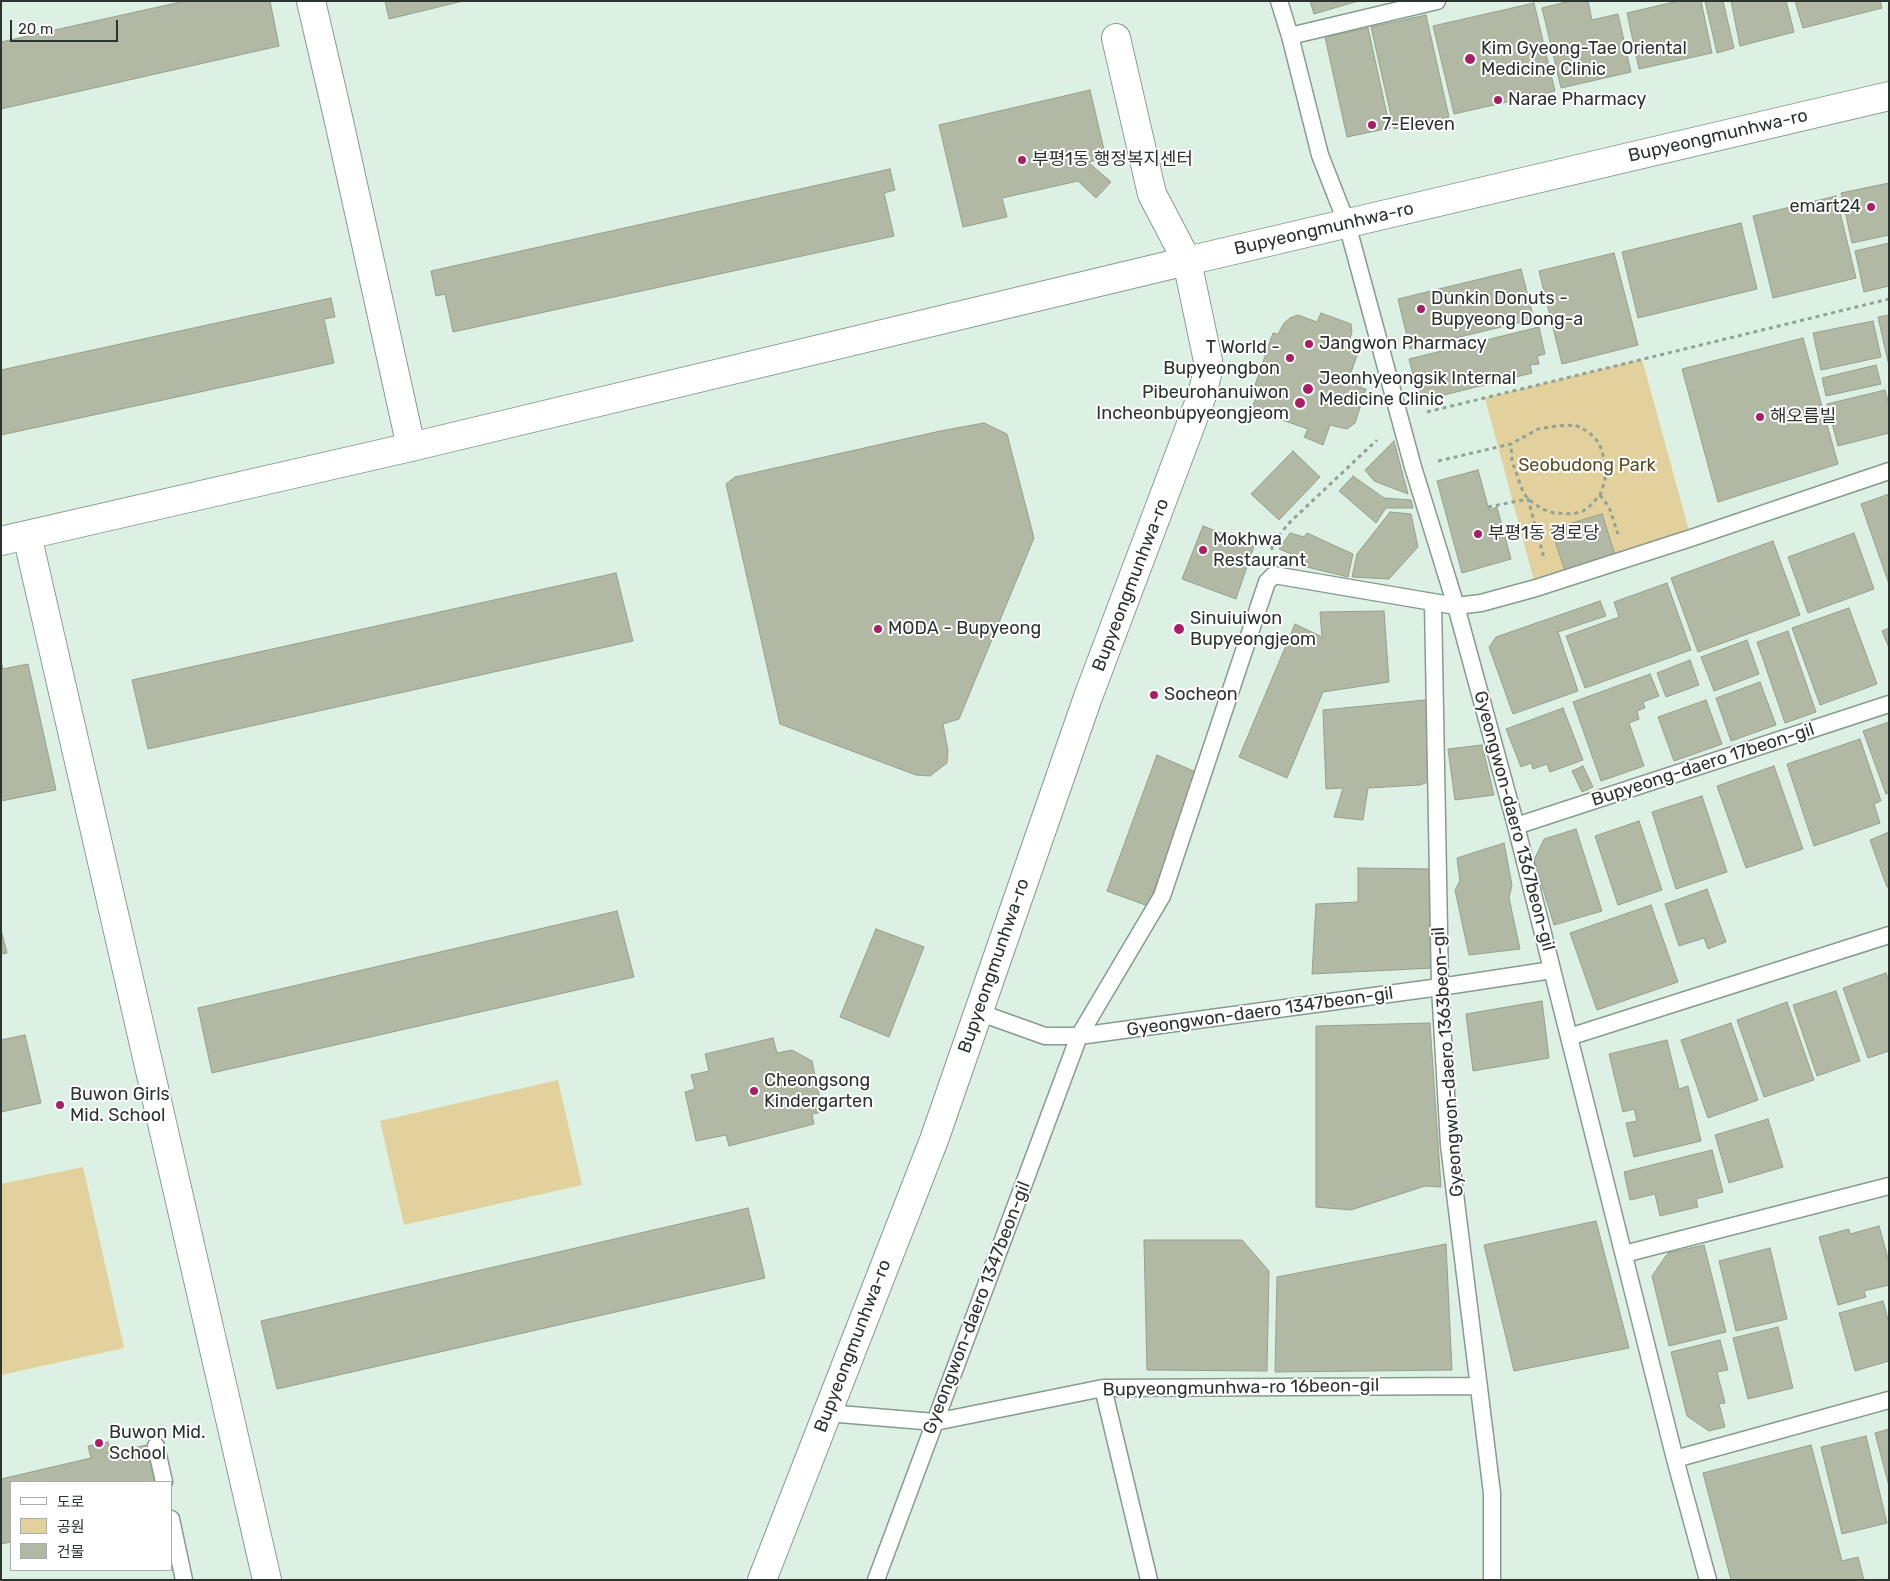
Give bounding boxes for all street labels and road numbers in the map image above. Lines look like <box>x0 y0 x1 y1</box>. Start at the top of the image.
street label: Bupyeongmunhwa-ro <box>1626 105 1810 167</box>
street label: Bupyeongmunhwa-ro <box>1232 198 1416 260</box>
street label: Bupyeongmunhwa-ro <box>1088 496 1174 674</box>
street label: Gyeongwon-daero 1367beon-gil <box>1469 689 1559 953</box>
street label: Bupyeong-daero 17beon-gil <box>1589 719 1817 811</box>
street label: Bupyeongmunhwa-ro <box>954 876 1034 1056</box>
street label: Gyeongwon-daero 1363beon-gil <box>1428 926 1468 1198</box>
street label: Gyeongwon-daero 1347beon-gil <box>1125 983 1395 1041</box>
street label: Gyeongwon-daero 1347beon-gil <box>919 1179 1035 1437</box>
street label: Bupyeongmunhwa-ro <box>810 1257 896 1435</box>
street label: Bupyeongmunhwa-ro 16beon-gil <box>1103 1375 1379 1401</box>

